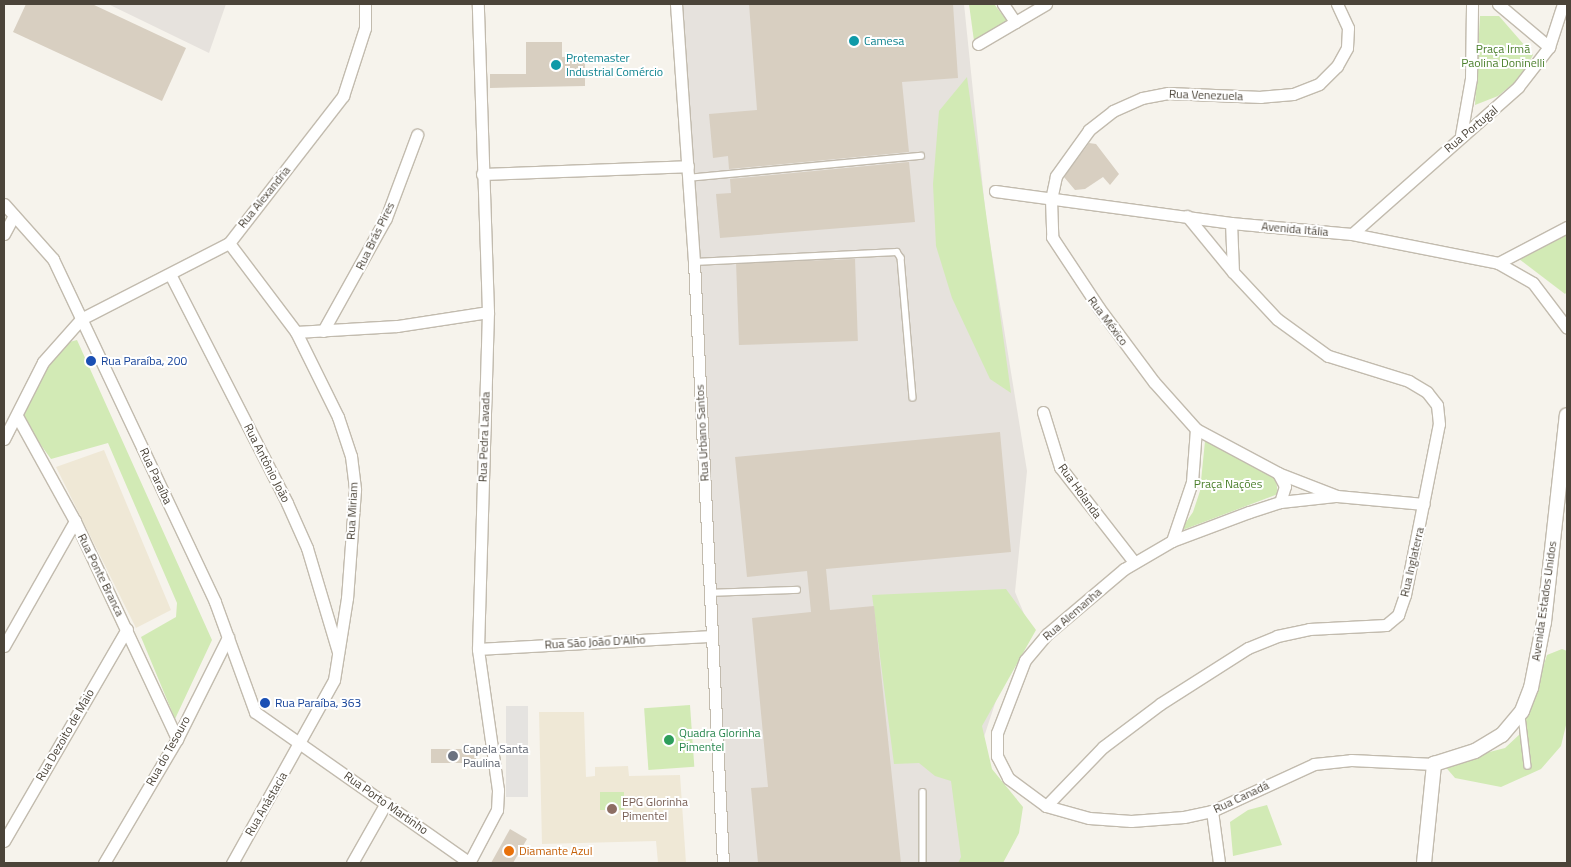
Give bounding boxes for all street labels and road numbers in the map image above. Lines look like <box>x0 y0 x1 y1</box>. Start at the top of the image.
street label: Rua Venezuela <box>1169 87 1243 103</box>
street label: Rua Portugal <box>1441 102 1501 156</box>
street label: Rua Alexandria <box>235 163 293 231</box>
street label: Rua Brás Pires <box>352 200 398 272</box>
street label: Avenida Itália <box>1261 219 1329 239</box>
street label: Rua México <box>1085 294 1131 348</box>
street label: Rua Urbano Santos <box>692 384 712 482</box>
street label: Rua Pedra Lavada <box>475 392 493 482</box>
street label: Rua Antônio João <box>241 421 293 505</box>
street label: Rua Paraíba <box>137 445 175 507</box>
street label: Rua Holanda <box>1055 461 1105 521</box>
street label: Rua Miriam <box>343 482 361 540</box>
street label: Rua Inglaterra <box>1397 526 1427 598</box>
street label: Rua Ponte Branca <box>75 531 127 619</box>
street label: Avenida Estados Unidos <box>1528 540 1560 662</box>
street label: Rua Alemanha <box>1040 585 1104 643</box>
street label: Rua São João D'Alho <box>544 632 646 652</box>
street label: Rua Dezoito de Maio <box>33 686 97 784</box>
street label: Rua do Tesouro <box>143 714 193 788</box>
street label: Rua Anástacia <box>242 769 290 839</box>
street label: Rua Porto Martinho <box>341 769 431 837</box>
street label: Rua Canadá <box>1211 778 1271 816</box>

